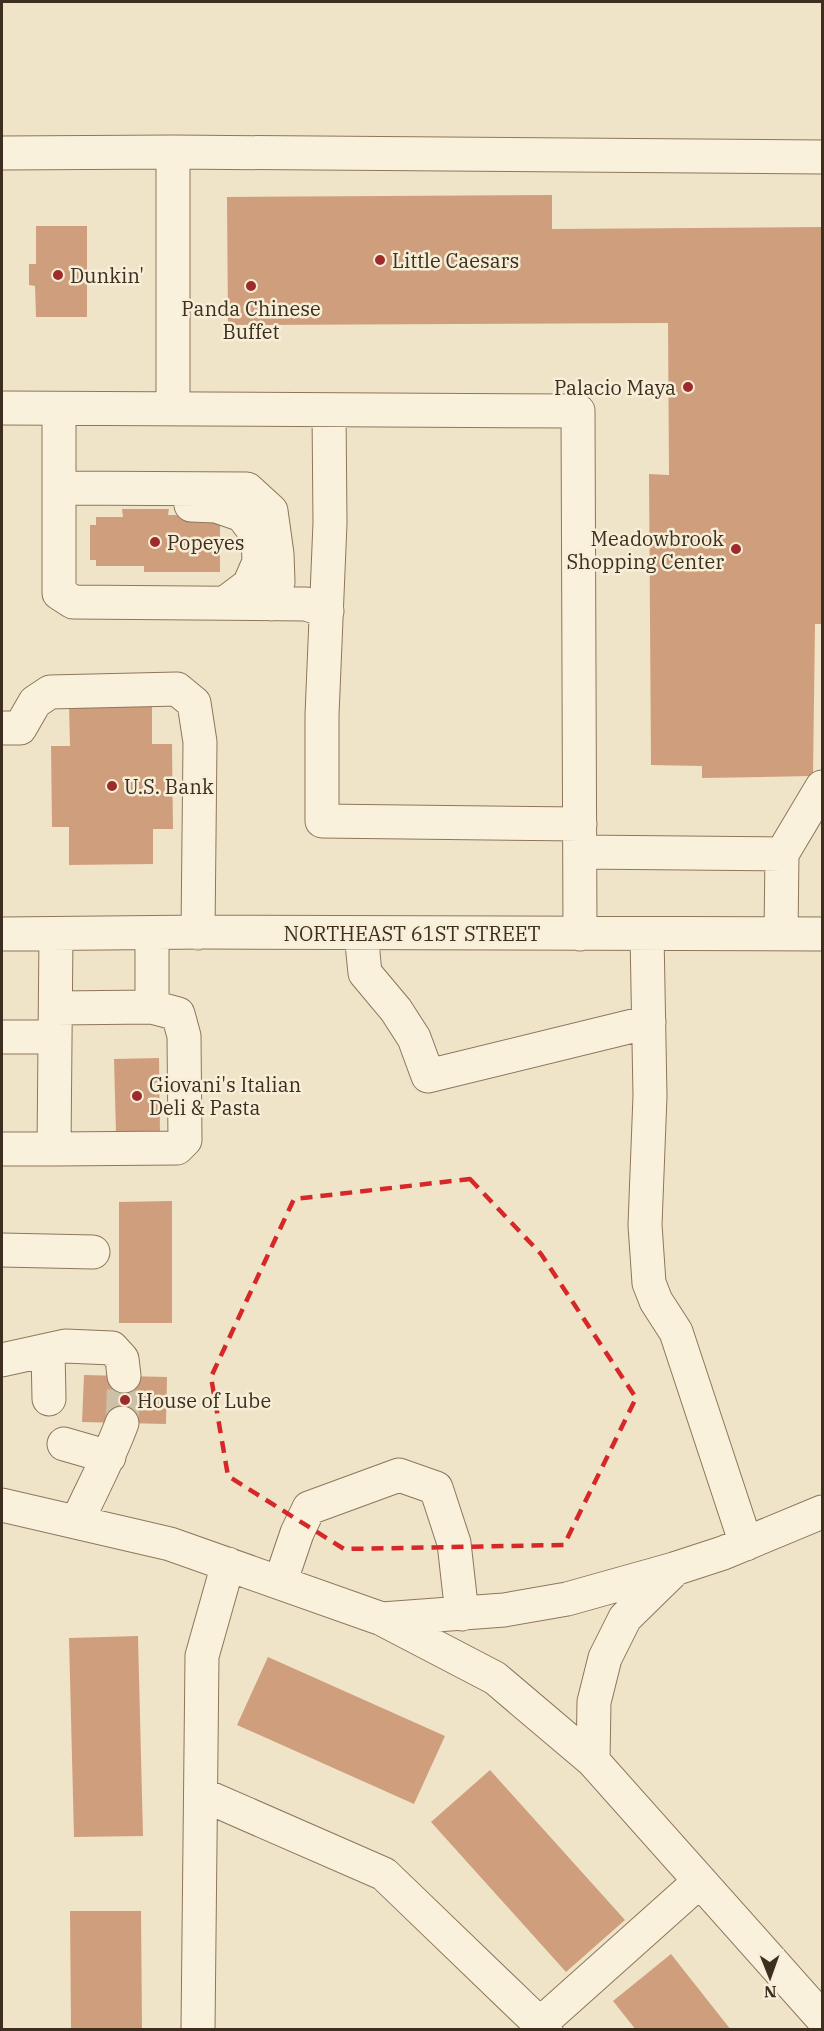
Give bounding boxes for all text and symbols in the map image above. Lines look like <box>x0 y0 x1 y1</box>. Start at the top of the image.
place label: Little Caesars <box>392 247 519 274</box>
marker: Little Caesars <box>373 253 387 267</box>
place label: Dunkin' <box>70 262 144 289</box>
marker: Dunkin' <box>51 268 65 282</box>
marker: Panda Chinese Buffet <box>244 279 258 293</box>
place label: Panda Chinese Buffet <box>181 295 321 345</box>
place label: Palacio Maya <box>554 374 676 401</box>
marker: Palacio Maya <box>681 380 695 394</box>
place label: Meadowbrook Shopping Center <box>566 525 724 575</box>
place label: Popeyes <box>167 529 244 556</box>
marker: Popeyes <box>148 535 162 549</box>
marker: Meadowbrook Shopping Center <box>729 542 743 556</box>
place label: U.S. Bank <box>124 773 214 800</box>
marker: U.S. Bank <box>105 779 119 793</box>
street label: NORTHEAST 61ST STREET <box>283 920 541 947</box>
place label: Giovani's Italian Deli & Pasta <box>149 1071 302 1121</box>
marker: Giovani's Italian Deli & Pasta <box>130 1089 144 1103</box>
place label: House of Lube <box>137 1387 271 1414</box>
marker: House of Lube <box>118 1393 132 1407</box>
north arrow <box>740 1947 800 2007</box>
text: N <box>764 1982 777 2002</box>

